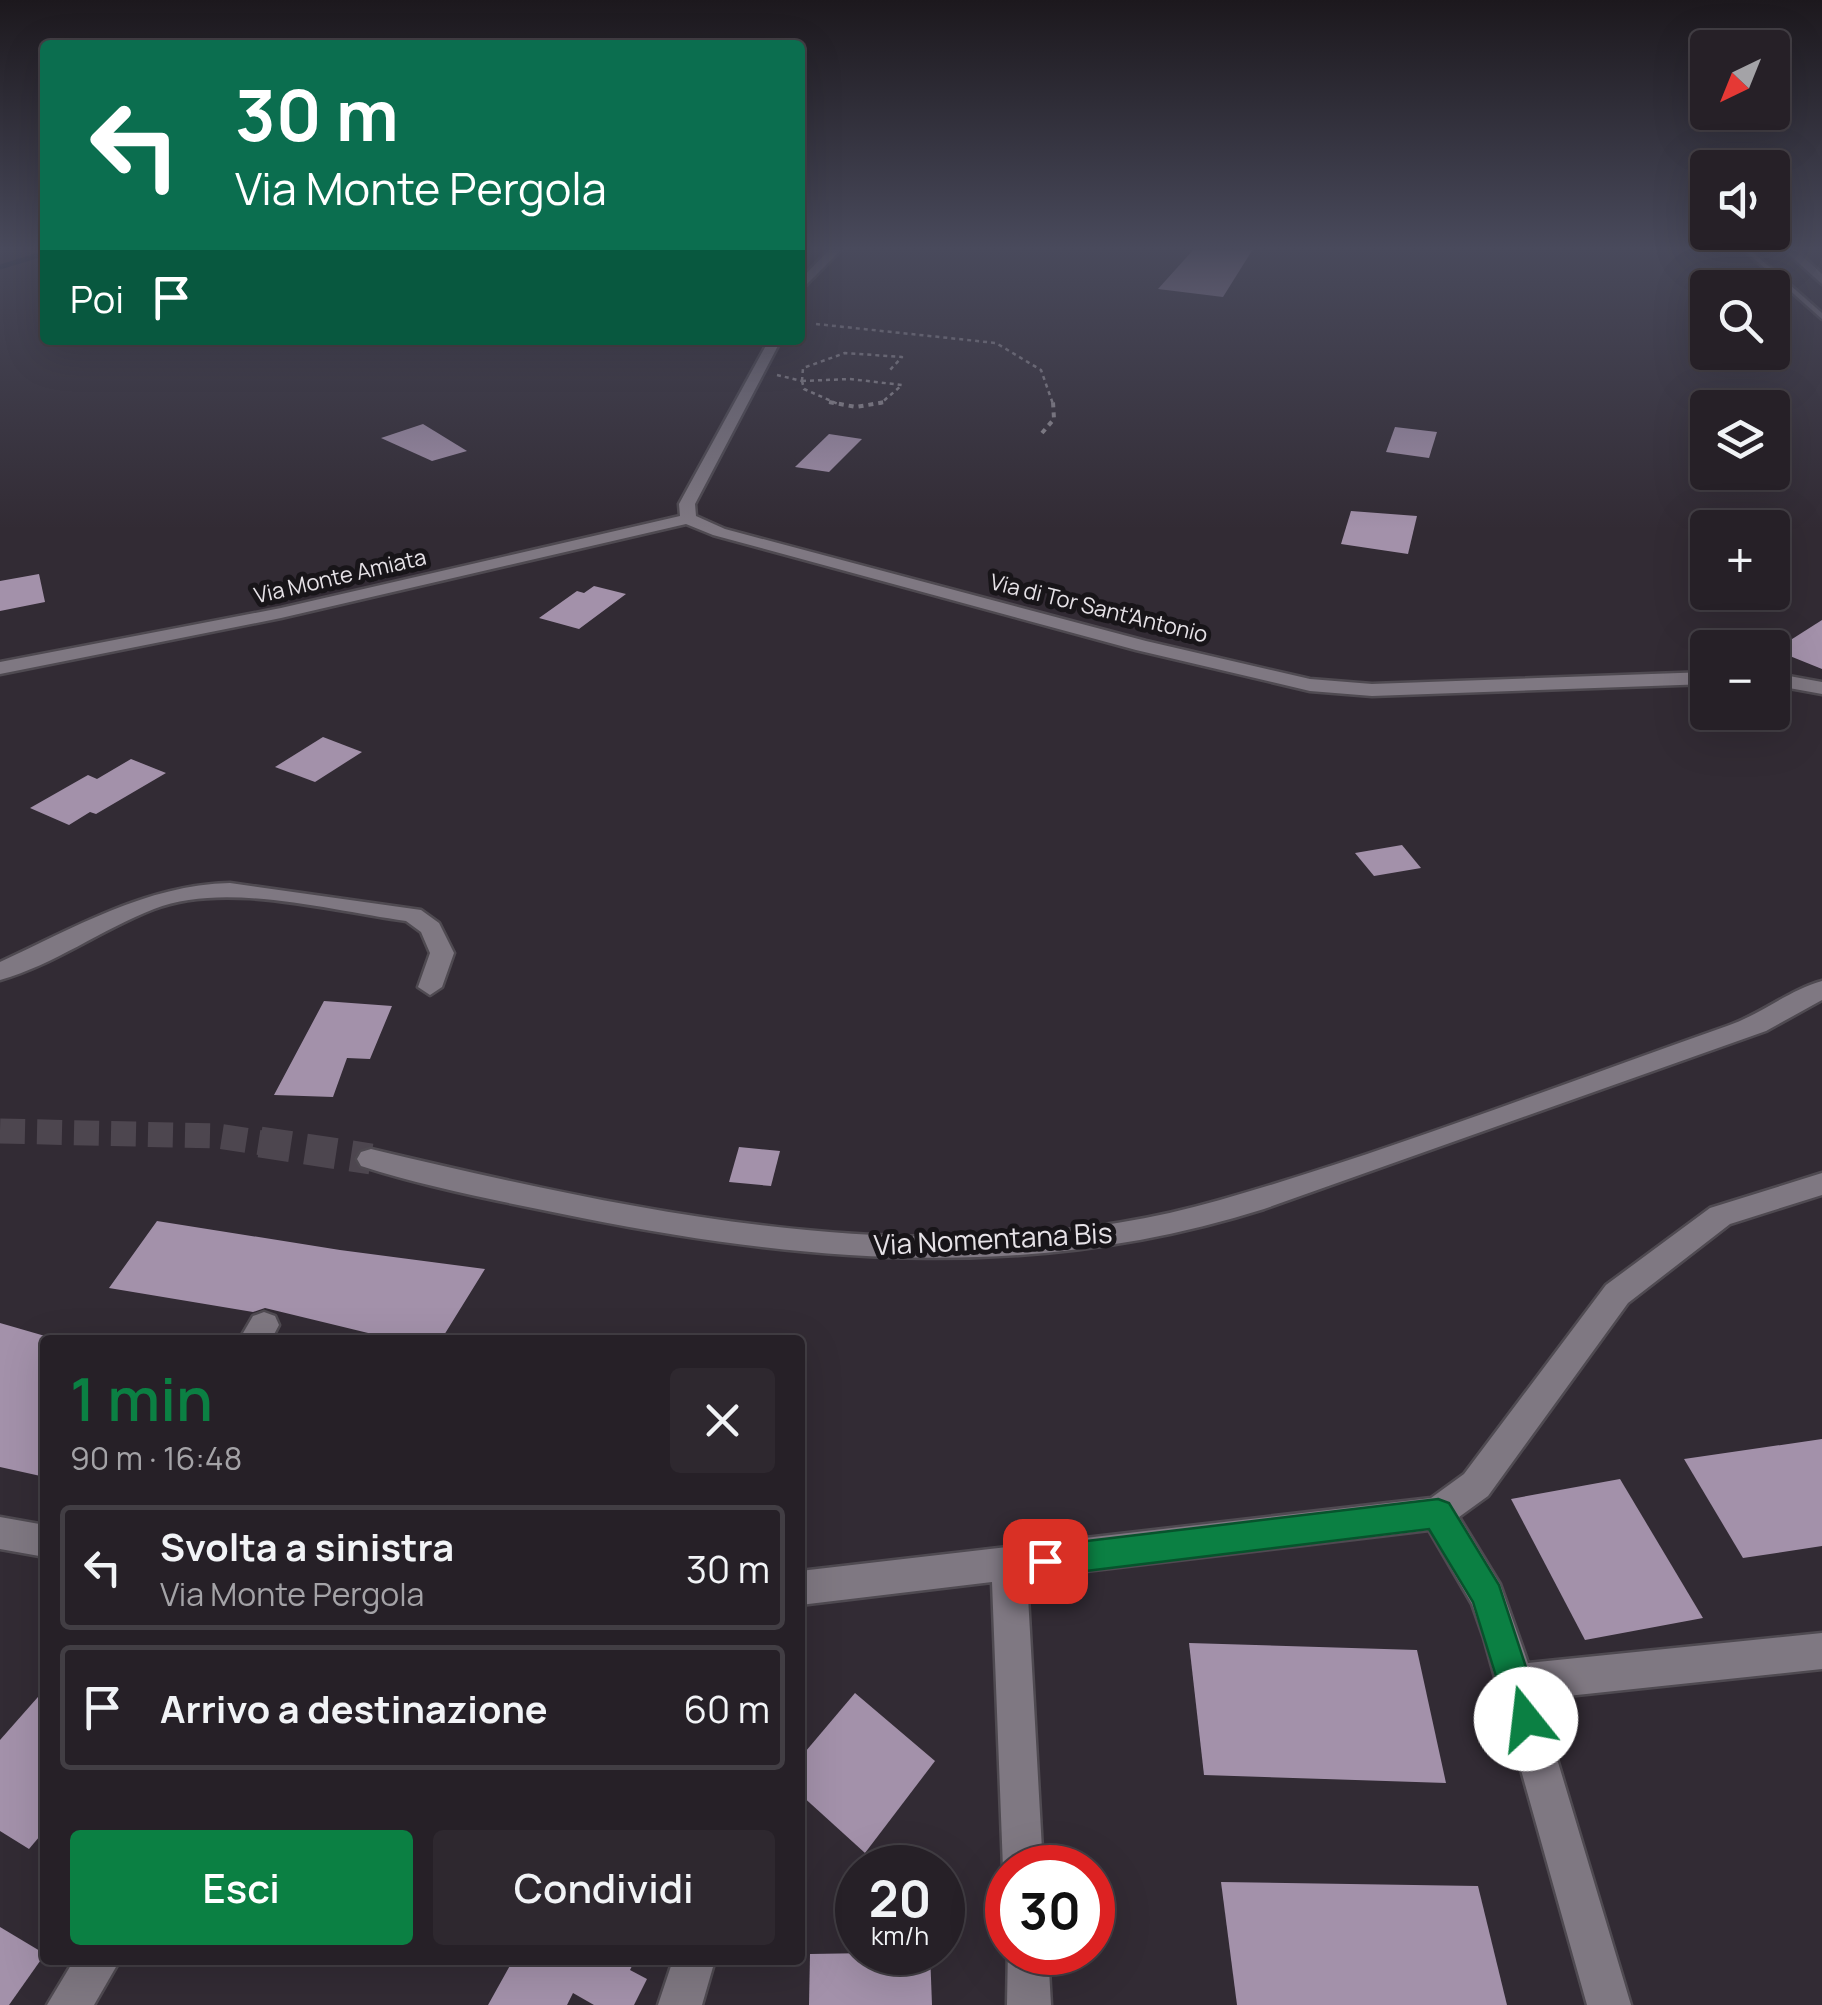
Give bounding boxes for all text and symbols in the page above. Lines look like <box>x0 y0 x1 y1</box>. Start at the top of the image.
north arrow <box>1690 30 1790 130</box>
map controls <box>1690 30 1790 730</box>
text: 30 m <box>235 66 399 162</box>
icon: left <box>70 80 200 210</box>
button: sound <box>1690 150 1790 250</box>
text: Via Monte Pergola <box>235 157 607 219</box>
icon: arrive <box>144 270 199 325</box>
button: search <box>1690 270 1790 370</box>
text: Poi <box>70 272 124 324</box>
button: layers <box>1690 390 1790 490</box>
button: + <box>1690 510 1790 610</box>
street label: Via Monte Amiata <box>251 542 429 610</box>
street label: Via di Tor Sant'Antonio <box>987 566 1211 650</box>
button: − <box>1690 630 1790 730</box>
street label: Via Nomentana Bis <box>873 1213 1113 1263</box>
text: 1 min <box>70 1357 213 1439</box>
button: close <box>670 1368 775 1473</box>
text: 90 m · 16:48 <box>70 1436 242 1480</box>
pin <box>1003 1519 1088 1604</box>
text: Svolta a sinistra <box>160 1520 454 1572</box>
icon: arrive <box>1018 1534 1073 1589</box>
icon: left <box>75 1540 130 1595</box>
text: 30 m <box>686 1542 770 1594</box>
text: Via Monte Pergola <box>160 1572 424 1616</box>
position arrow <box>1474 1667 1578 1771</box>
icon: arrive <box>75 1680 130 1735</box>
text: Arrivo a destinazione <box>160 1682 548 1734</box>
text: 60 m <box>683 1682 770 1734</box>
button: Esci <box>70 1830 413 1945</box>
button: Condividi <box>433 1830 775 1945</box>
speed limit sign: 30 <box>985 1845 1115 1975</box>
text: 20 <box>869 1864 931 1932</box>
text: km/h <box>871 1918 929 1953</box>

